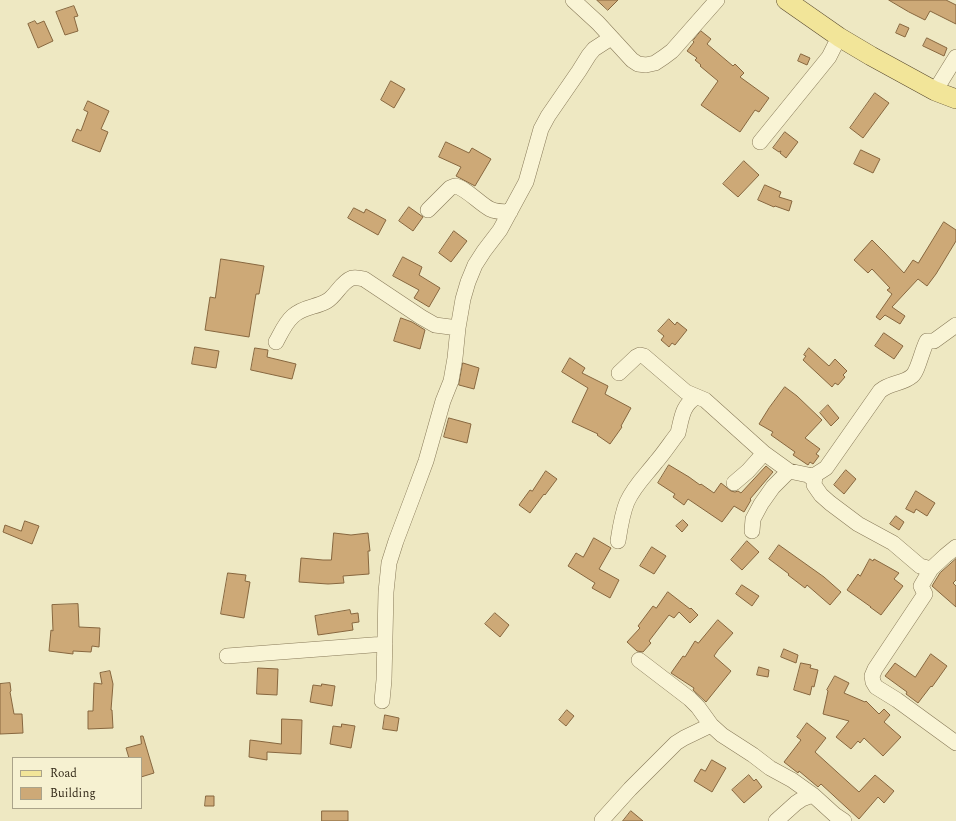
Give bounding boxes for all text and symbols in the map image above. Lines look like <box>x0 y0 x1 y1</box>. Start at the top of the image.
legend <box>12 757 142 809</box>
text: Road <box>50 764 77 783</box>
text: Building <box>50 784 96 803</box>

